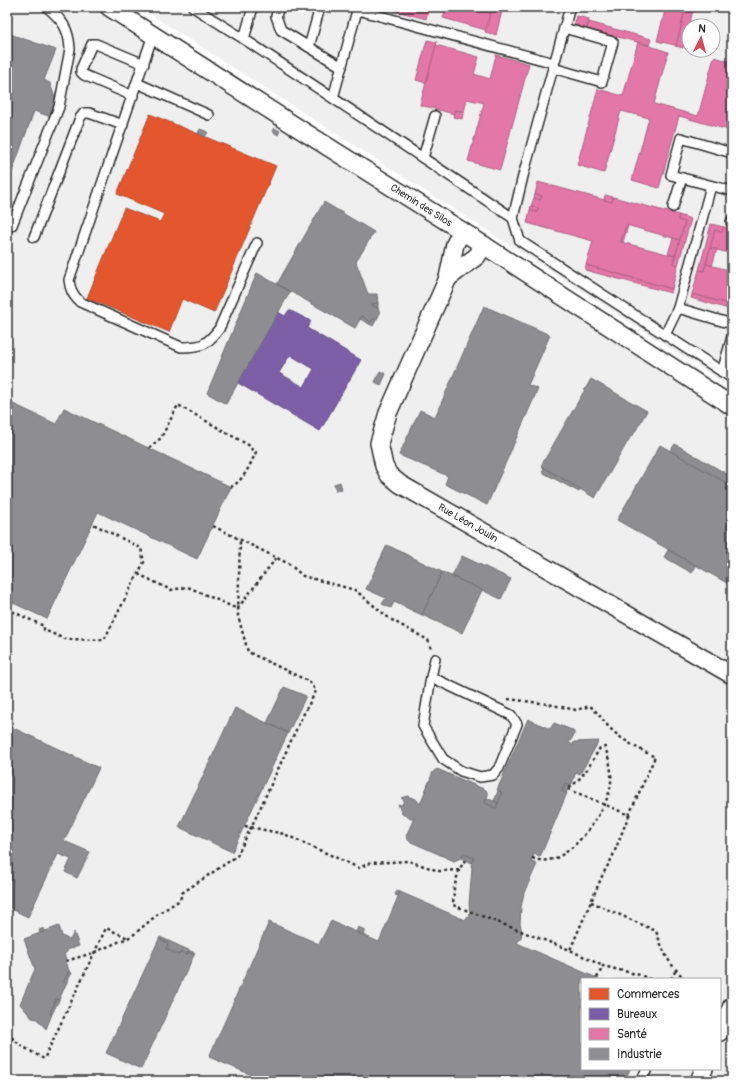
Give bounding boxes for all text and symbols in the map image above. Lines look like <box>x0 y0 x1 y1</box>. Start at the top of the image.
north arrow <box>681 18 721 58</box>
text: N <box>698 22 707 35</box>
street label: Chemin des Silos <box>388 182 455 230</box>
street label: Rue Léon Joulin <box>436 501 500 545</box>
legend <box>581 978 721 1070</box>
text: Commerces <box>617 987 680 1002</box>
text: Bureaux <box>617 1007 657 1022</box>
text: Santé <box>617 1027 647 1042</box>
text: Industrie <box>617 1047 662 1062</box>

